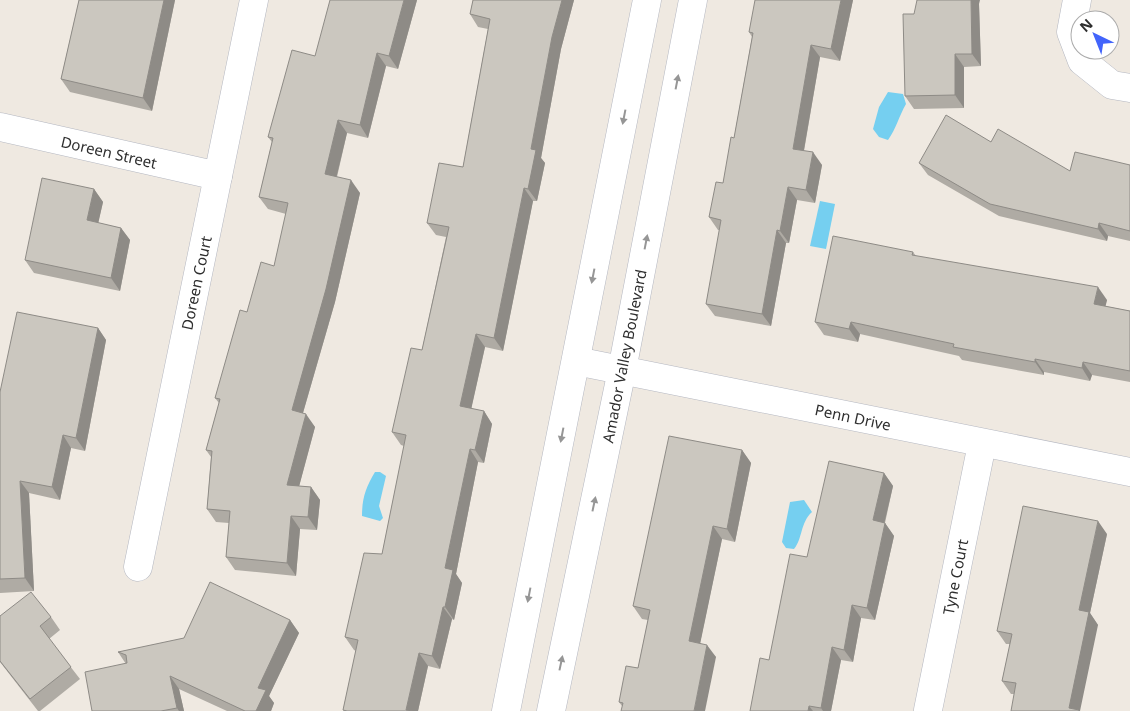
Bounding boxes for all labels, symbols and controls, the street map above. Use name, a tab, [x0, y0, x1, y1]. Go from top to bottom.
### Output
north arrow	[1070, 10, 1120, 60]
text: N	[1075, 14, 1096, 36]
one-way arrow	[673, 75, 681, 90]
one-way arrow	[620, 109, 628, 125]
street label: Doreen Street	[59, 131, 160, 173]
one-way arrow	[643, 233, 651, 249]
street label: Doreen Court	[176, 234, 216, 332]
one-way arrow	[589, 268, 597, 284]
street label: Amador Valley Boulevard	[597, 268, 651, 444]
street label: Penn Drive	[813, 399, 893, 435]
one-way arrow	[557, 428, 565, 444]
one-way arrow	[590, 497, 598, 512]
street label: Tyne Court	[938, 537, 972, 617]
one-way arrow	[525, 587, 533, 603]
one-way arrow	[557, 656, 565, 671]

